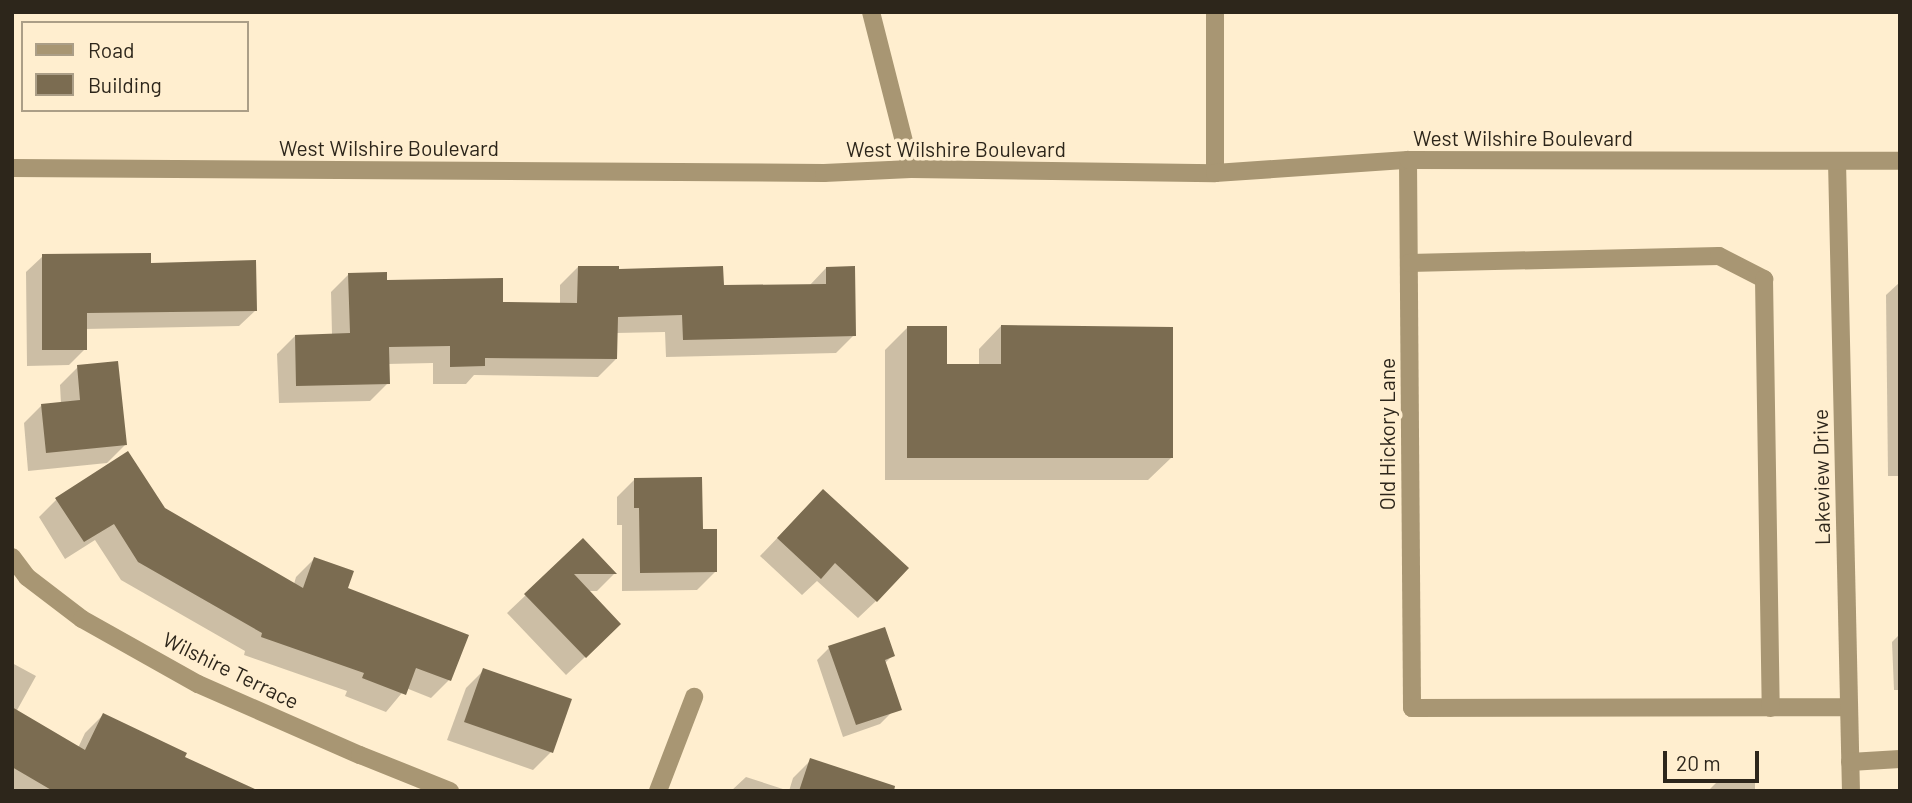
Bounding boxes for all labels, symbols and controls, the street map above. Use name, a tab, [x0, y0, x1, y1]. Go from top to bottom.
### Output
legend	[21, 21, 248, 112]
text: Road	[88, 37, 134, 62]
text: Building	[88, 72, 162, 97]
street label: West Wilshire Boulevard	[1413, 125, 1633, 151]
street label: West Wilshire Boulevard	[279, 135, 499, 161]
street label: West Wilshire Boulevard	[846, 136, 1066, 162]
street label: Old Hickory Lane	[1374, 358, 1400, 510]
street label: Lakeview Drive	[1807, 409, 1835, 545]
street label: Wilshire Terrace	[159, 626, 303, 714]
scale bar	[1667, 736, 1763, 780]
text: 20 m	[1676, 750, 1721, 775]

